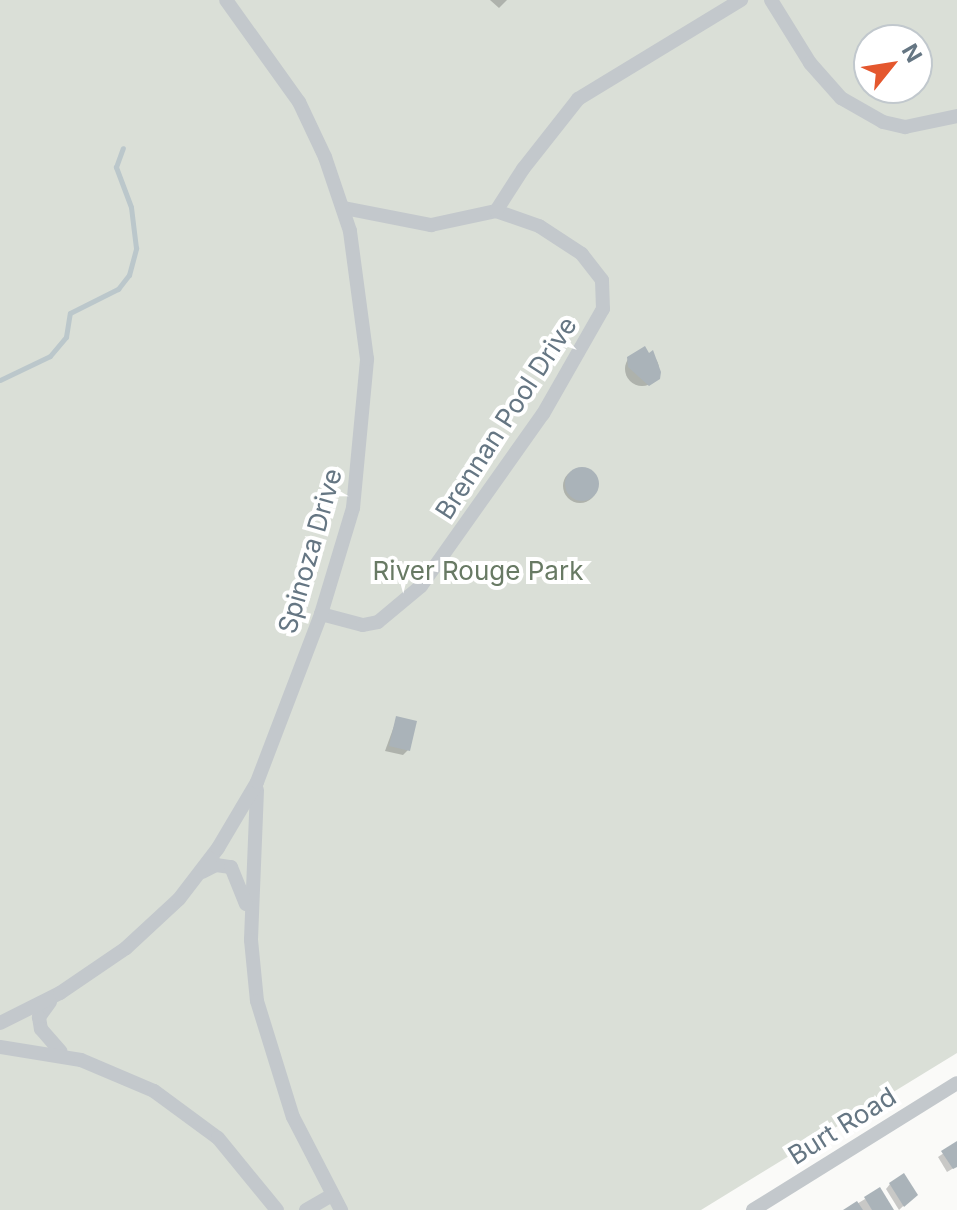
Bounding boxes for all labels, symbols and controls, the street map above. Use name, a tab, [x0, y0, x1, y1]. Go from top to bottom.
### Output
north arrow	[853, 24, 933, 104]
text: N	[897, 39, 928, 67]
street label: Brennan Pool Drive	[429, 311, 583, 525]
street label: Spinoza Drive	[272, 465, 348, 637]
park label: River Rouge Park	[373, 555, 583, 587]
street label: Burt Road	[782, 1081, 902, 1171]

